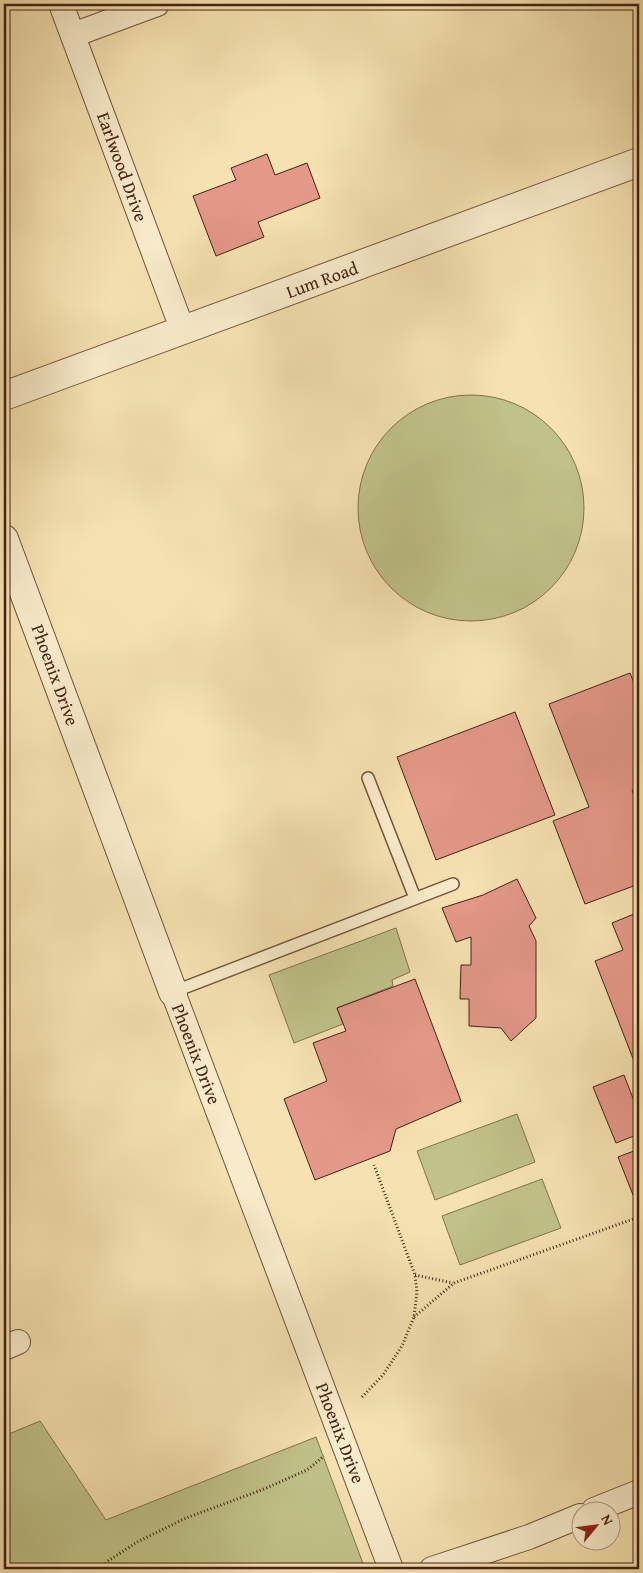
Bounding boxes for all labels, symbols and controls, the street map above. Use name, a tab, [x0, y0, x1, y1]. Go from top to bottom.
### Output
street label: Earlwood Drive	[90, 108, 155, 225]
street label: Lum Road	[282, 254, 362, 305]
street label: Phoenix Drive	[25, 620, 86, 729]
street label: Phoenix Drive	[165, 999, 228, 1108]
street label: Phoenix Drive	[309, 1378, 372, 1487]
north arrow	[570, 1500, 620, 1550]
text: N	[596, 1511, 619, 1529]

